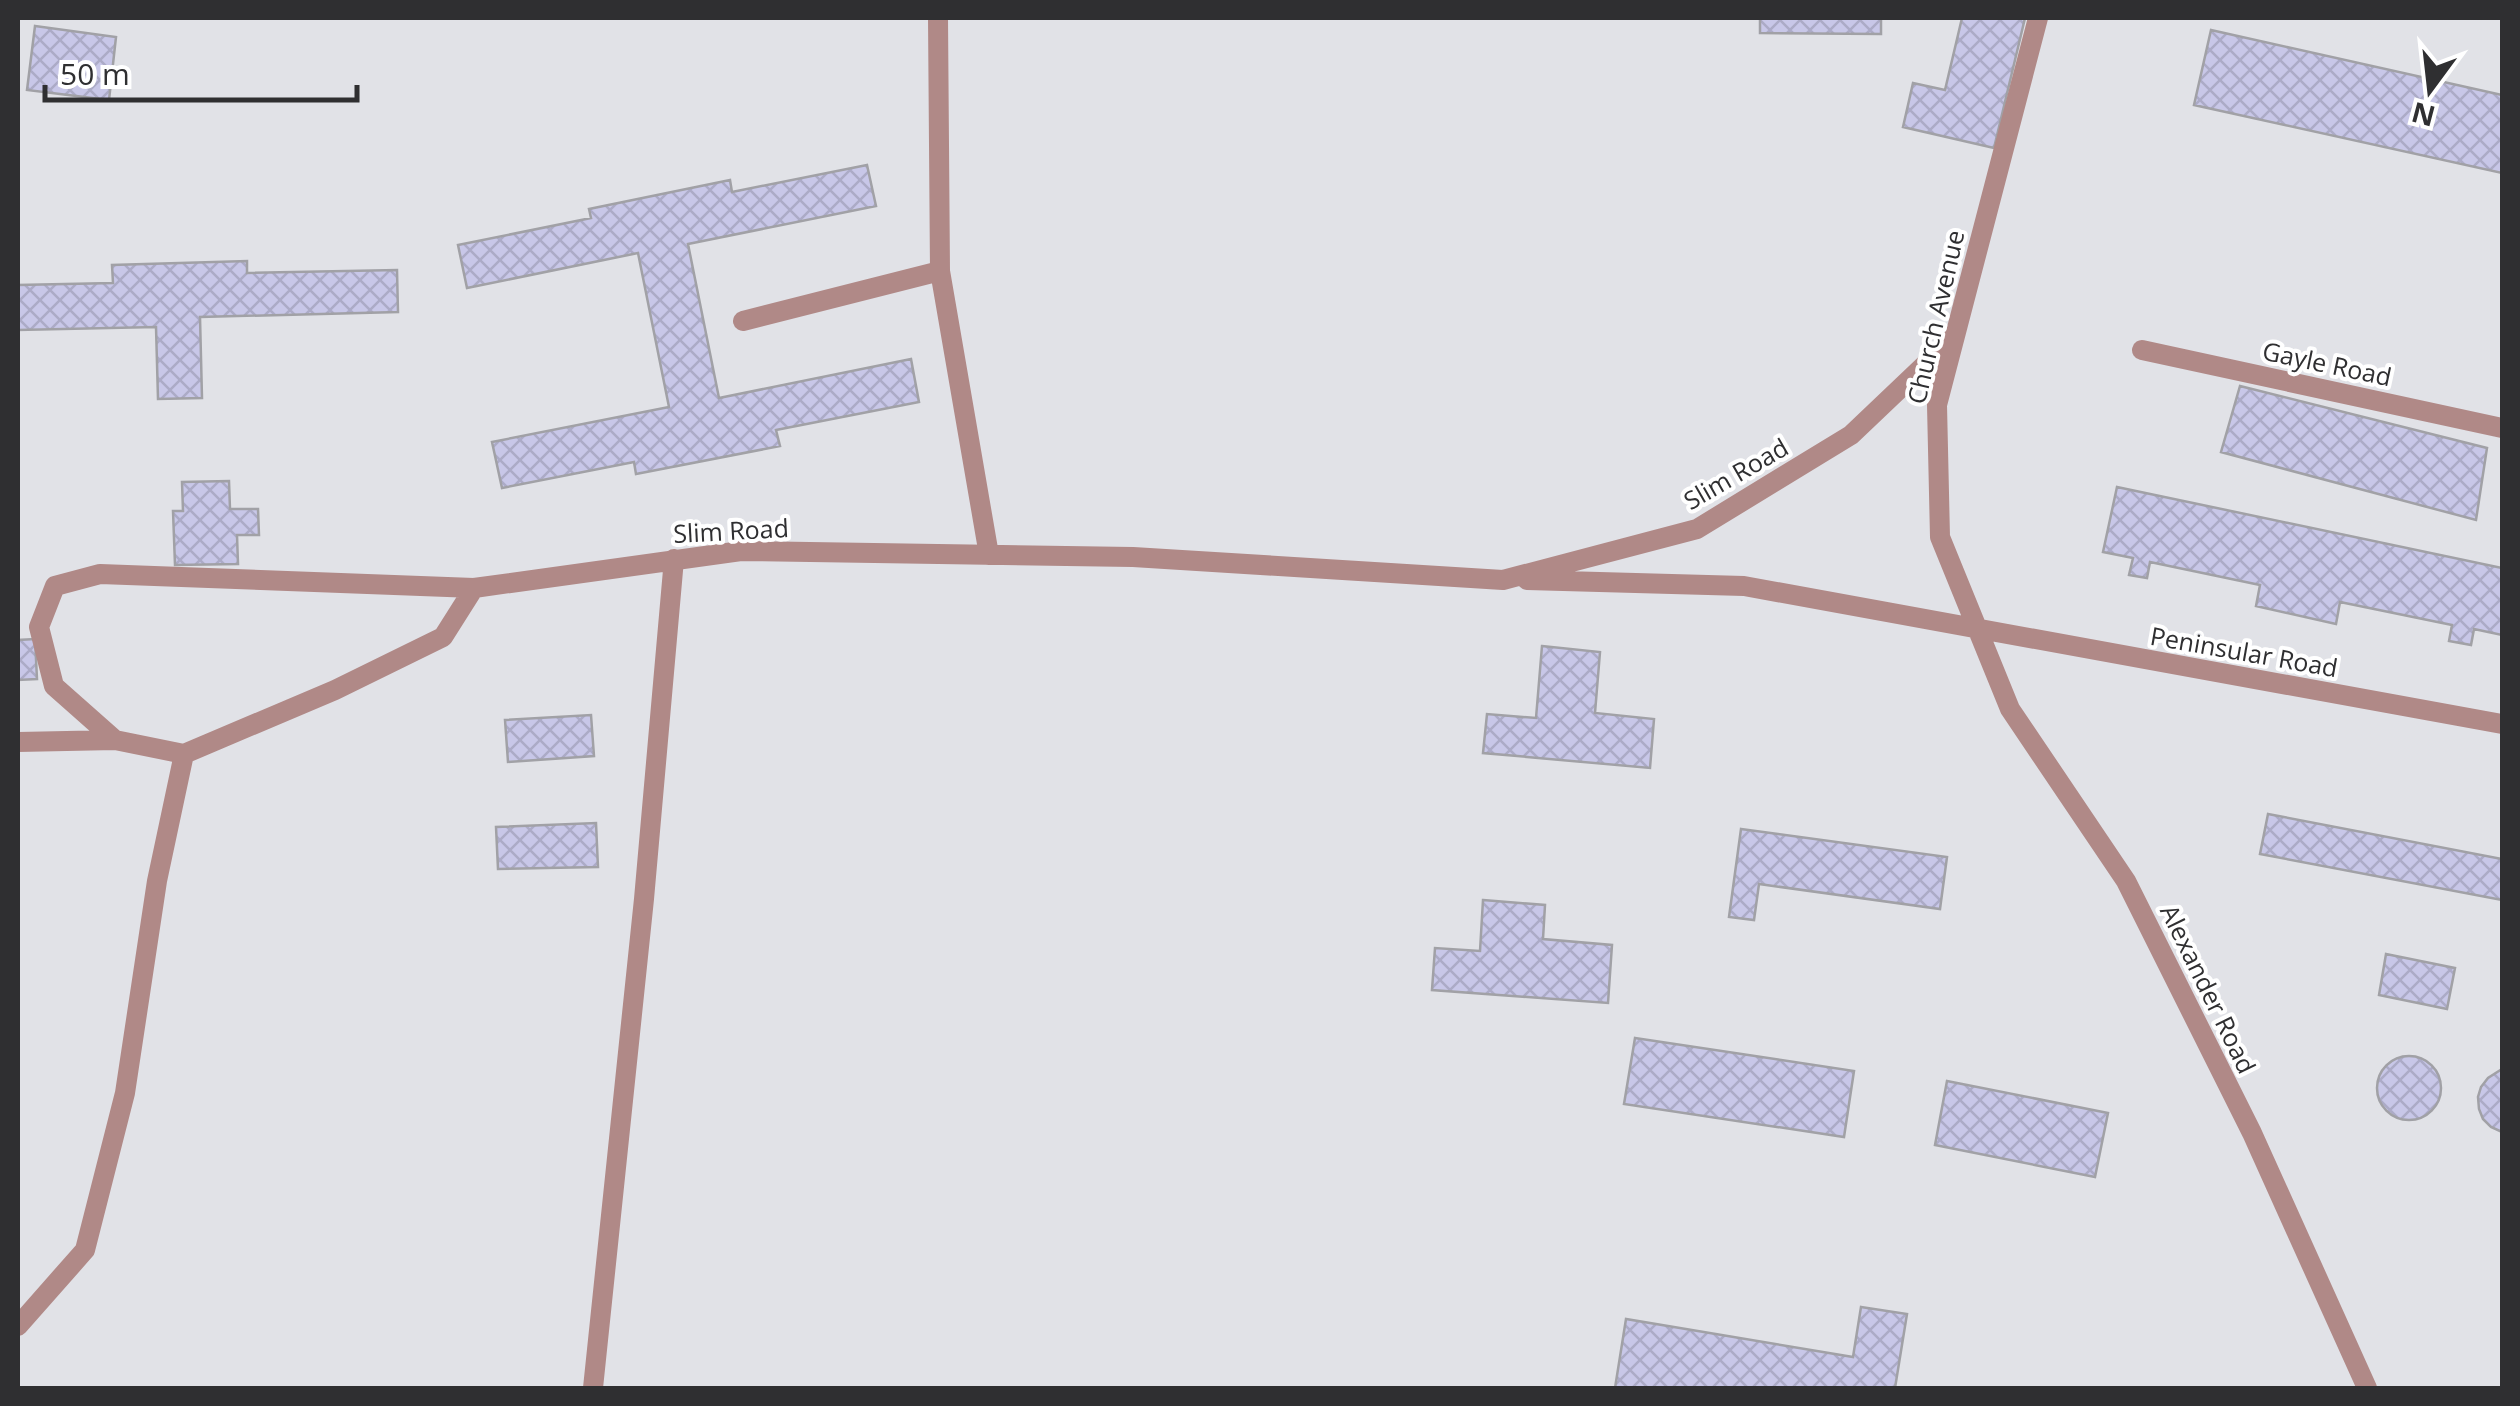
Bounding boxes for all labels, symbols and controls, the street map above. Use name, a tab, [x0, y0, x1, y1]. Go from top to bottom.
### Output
scale bar	[45, 40, 358, 102]
north arrow	[2380, 40, 2480, 140]
text: 50 m	[60, 53, 130, 94]
text: N	[2407, 94, 2439, 136]
street label: Church Avenue	[1899, 226, 1972, 407]
street label: Gayle Road	[2260, 333, 2395, 393]
street label: Slim Road	[1677, 430, 1794, 517]
street label: Slim Road	[672, 510, 790, 550]
street label: Peninsular Road	[2148, 618, 2341, 684]
street label: Alexander Road	[2153, 898, 2265, 1079]

